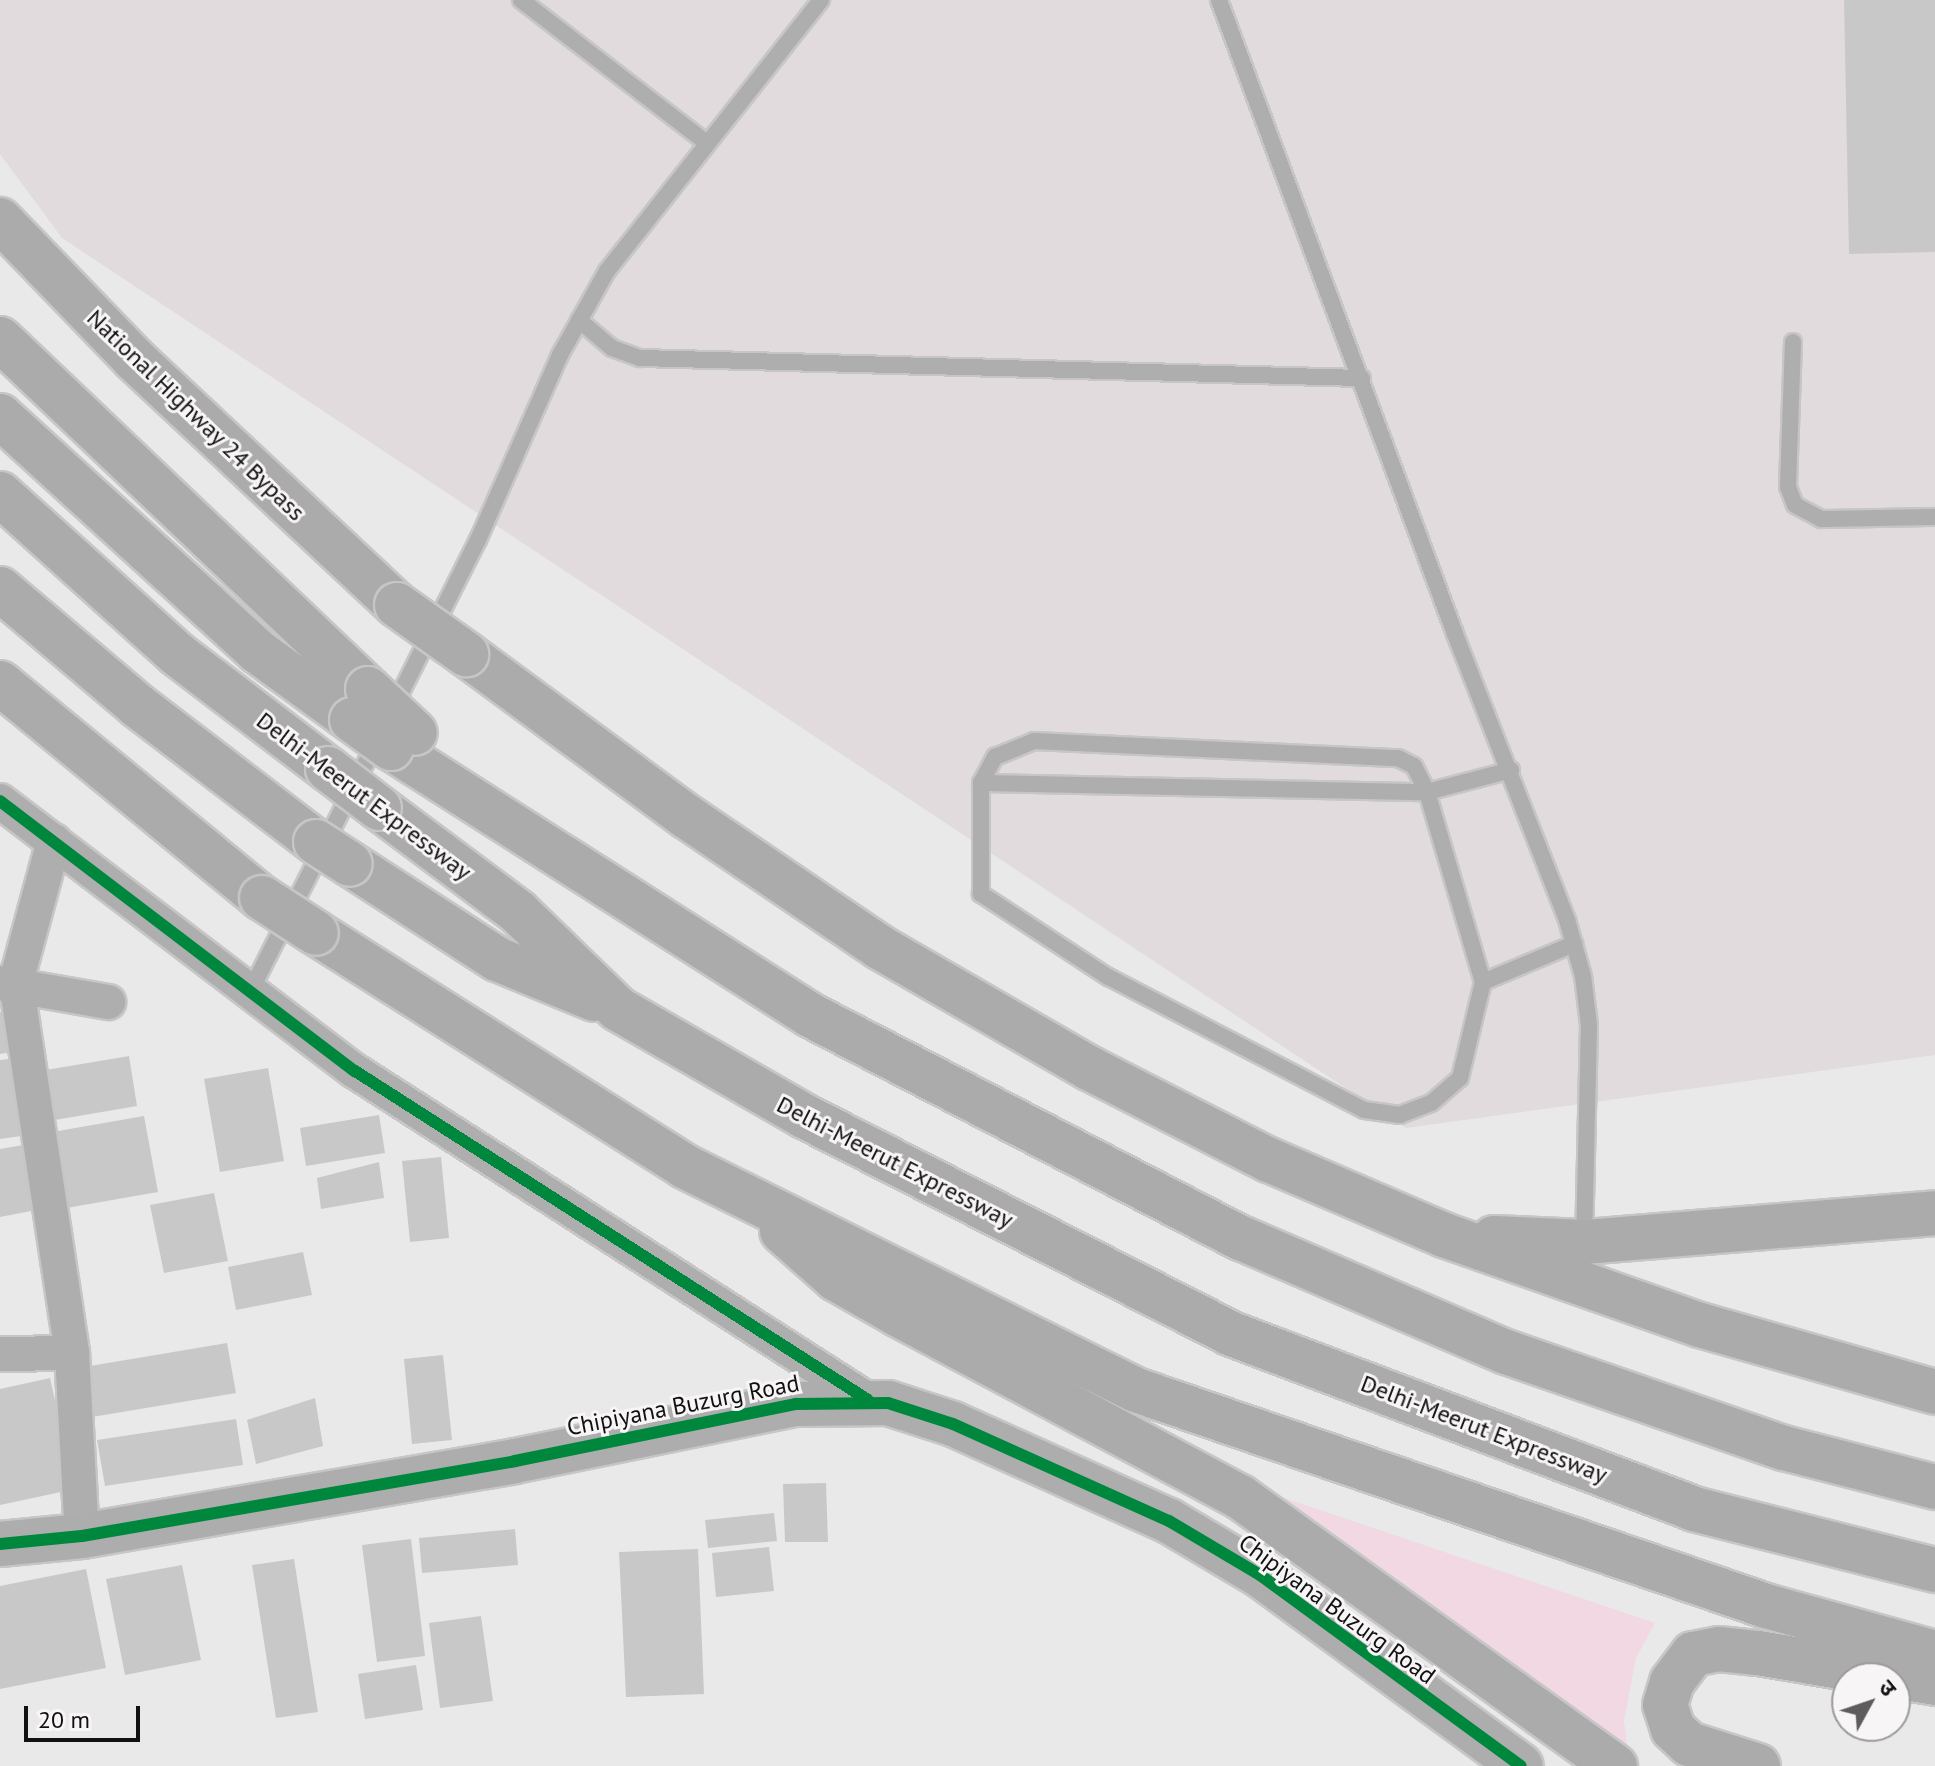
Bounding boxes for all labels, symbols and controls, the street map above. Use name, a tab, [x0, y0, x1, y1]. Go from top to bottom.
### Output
street label: National Highway 24 Bypass	[81, 303, 311, 527]
street label: Delhi-Meerut Expressway	[251, 706, 477, 886]
street label: Delhi-Meerut Expressway	[772, 1090, 1018, 1234]
street label: Chipiyana Buzurg Road	[564, 1368, 802, 1442]
street label: Delhi-Meerut Expressway	[1357, 1369, 1611, 1489]
street label: Chipiyana Buzurg Road	[1233, 1528, 1441, 1690]
north arrow	[1831, 1662, 1911, 1742]
text: उ	[1873, 1674, 1903, 1702]
scale bar	[28, 1690, 144, 1740]
text: 20 m	[38, 1704, 90, 1735]

